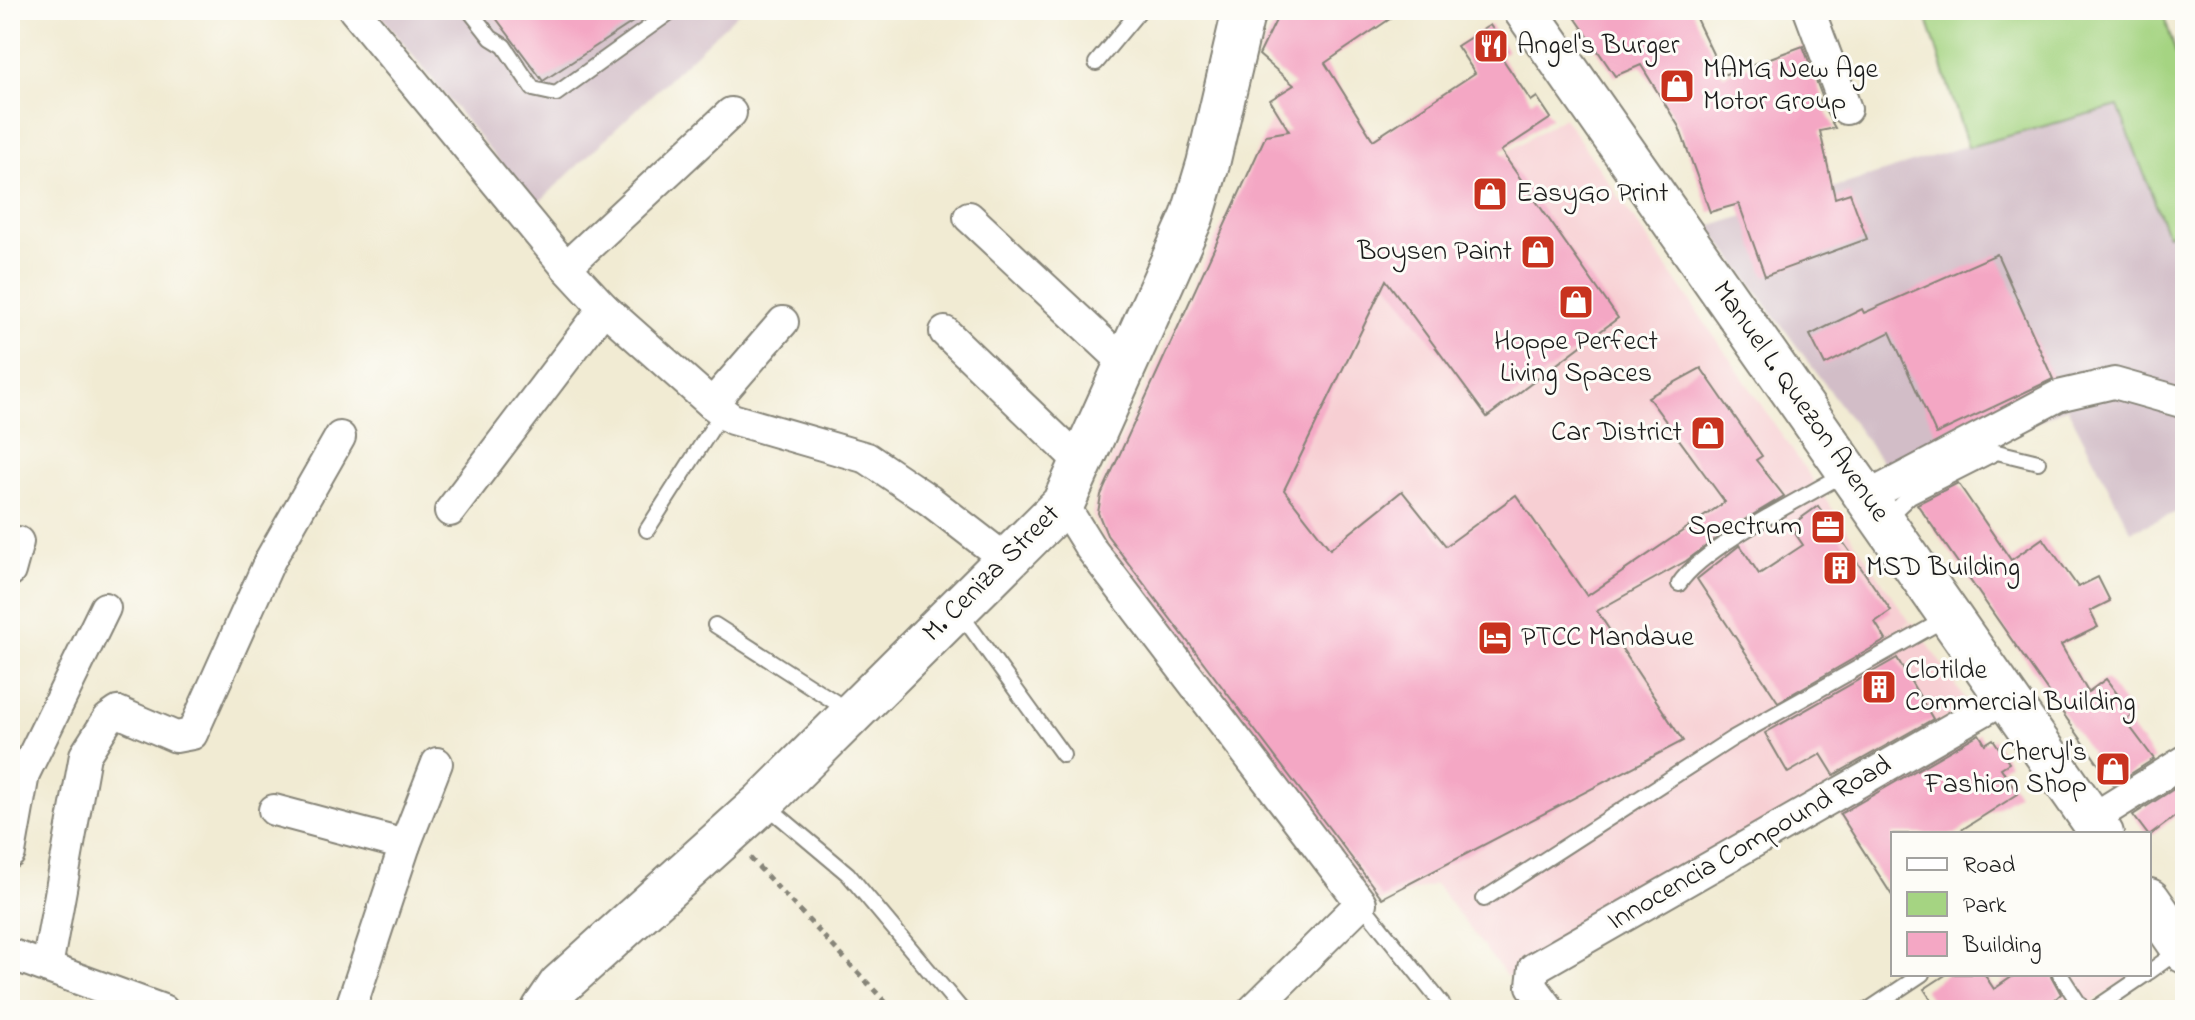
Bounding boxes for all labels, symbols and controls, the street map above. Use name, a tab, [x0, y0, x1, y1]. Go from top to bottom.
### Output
place label: Angel's Burger	[1517, 26, 1680, 67]
restaurant icon: Angel's Burger	[1472, 27, 1510, 65]
place label: MAMG New Age Motor Group	[1703, 50, 1878, 123]
shop icon: MAMG New Age Motor Group	[1658, 67, 1696, 105]
place label: EasyGo Print	[1516, 174, 1669, 215]
shop icon: EasyGo Print	[1471, 175, 1509, 213]
place label: Boysen Paint	[1357, 232, 1512, 273]
shop icon: Boysen Paint	[1519, 233, 1557, 271]
street label: Manuel L. Quezon Avenue	[1701, 273, 1899, 531]
shop icon: Hoppe Perfect Living Spaces	[1557, 283, 1595, 321]
place label: Hoppe Perfect Living Spaces	[1494, 322, 1658, 395]
place label: Car District	[1551, 413, 1682, 454]
shop icon: Car District	[1689, 414, 1727, 452]
street label: M. Ceniza Street	[914, 496, 1070, 652]
place label: Spectrum	[1688, 507, 1802, 548]
office icon: Spectrum	[1809, 508, 1847, 546]
place label: MSD Building	[1866, 548, 2020, 589]
building icon: MSD Building	[1821, 549, 1859, 587]
place label: PTCC Mandaue	[1521, 618, 1694, 659]
hotel icon: PTCC Mandaue	[1476, 619, 1514, 657]
place label: Clotilde Commercial Building	[1905, 651, 2136, 724]
building icon: Clotilde Commercial Building	[1860, 668, 1898, 706]
place label: Cheryl's Fashion Shop	[1924, 733, 2087, 806]
street label: Innocencia Compound Road	[1600, 746, 1900, 942]
shop icon: Cheryl's Fashion Shop	[2094, 750, 2132, 788]
legend	[1891, 832, 2151, 976]
text: Road	[1963, 849, 2016, 884]
text: Park	[1963, 889, 2007, 924]
text: Building	[1962, 929, 2042, 964]

